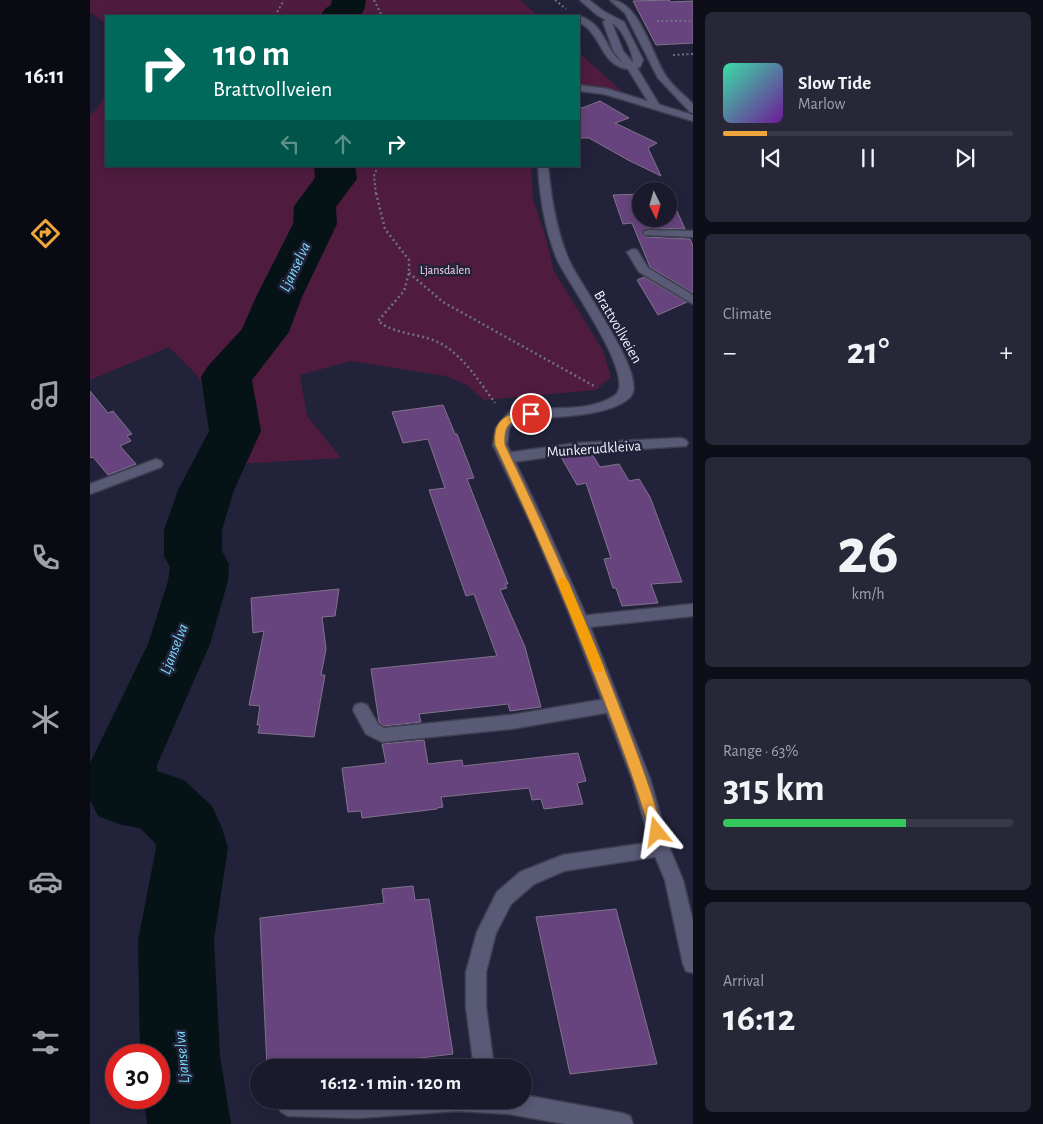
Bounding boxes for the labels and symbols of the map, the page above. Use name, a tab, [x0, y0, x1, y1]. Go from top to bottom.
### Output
north arrow	[632, 182, 678, 228]
water label: Ljanselva	[277, 240, 314, 295]
park label: Ljansdalen	[420, 264, 470, 277]
street label: Brattvollveien	[591, 288, 645, 366]
pin	[510, 393, 552, 435]
street label: Munkerudkleiva	[546, 438, 642, 460]
water label: Ljanselva	[157, 621, 192, 677]
position arrow	[630, 805, 682, 857]
water label: Ljanselva	[172, 1030, 193, 1084]
speed limit sign: 30	[105, 1044, 170, 1109]

